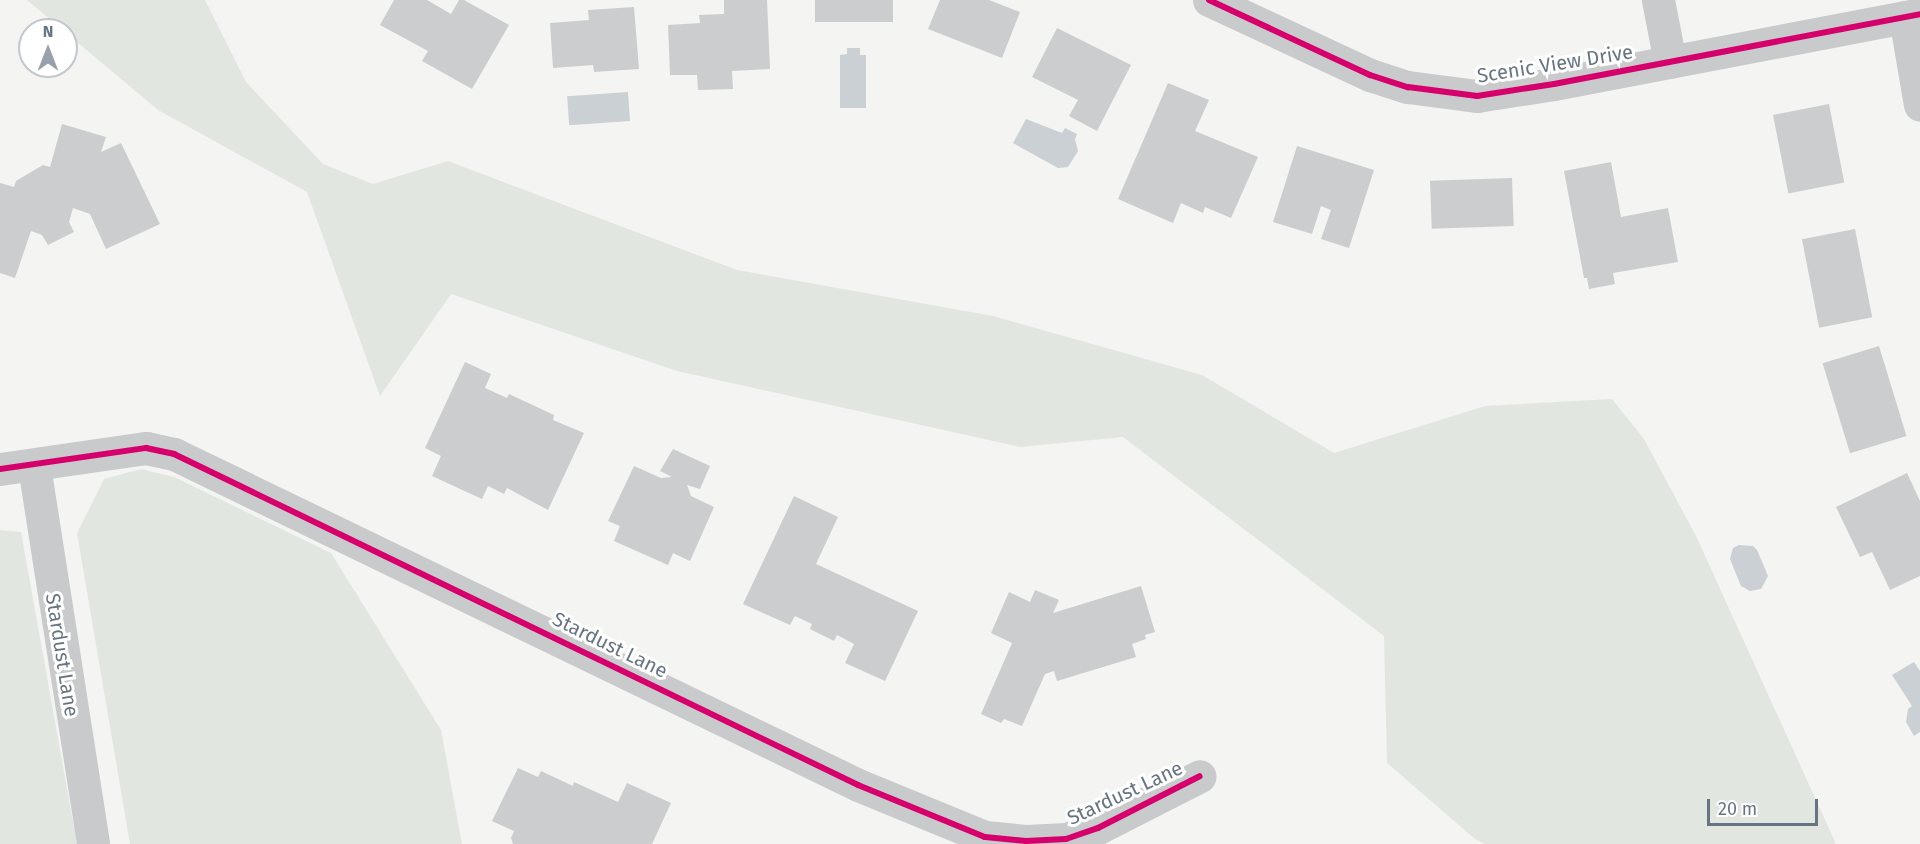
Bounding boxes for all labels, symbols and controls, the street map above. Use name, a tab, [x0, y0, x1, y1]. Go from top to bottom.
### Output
north arrow	[18, 18, 78, 78]
text: N	[43, 22, 53, 41]
street label: Scenic View Drive	[1475, 40, 1635, 88]
street label: Stardust Lane	[40, 592, 84, 718]
street label: Stardust Lane	[549, 607, 671, 683]
street label: Stardust Lane	[1063, 756, 1187, 830]
scale bar	[1710, 787, 1821, 825]
text: 20 m	[1718, 798, 1757, 820]

